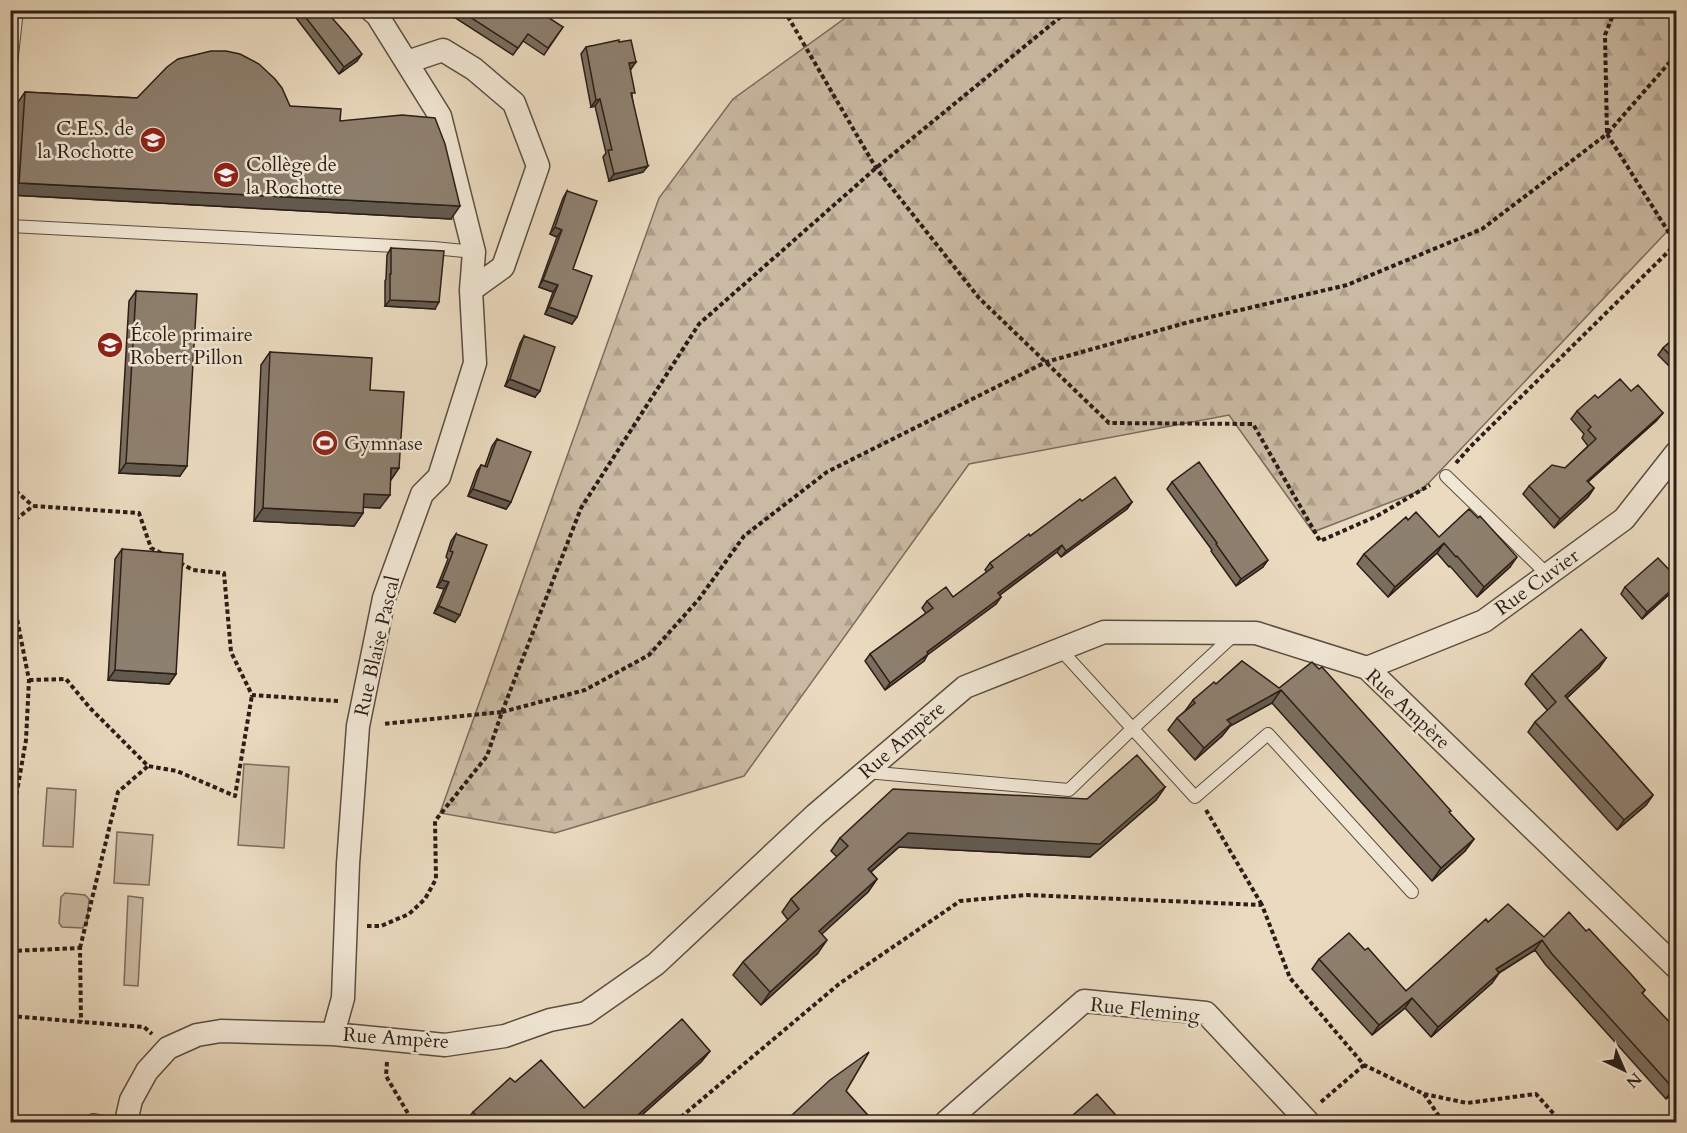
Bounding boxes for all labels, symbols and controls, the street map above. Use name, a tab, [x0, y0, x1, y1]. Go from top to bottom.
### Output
place label: C.E.S. de la Rochotte	[38, 115, 134, 165]
school or university icon: C.E.S. de la Rochotte	[138, 125, 168, 155]
place label: Collège de la Rochotte	[246, 151, 342, 201]
school or university icon: Collège de la Rochotte	[211, 160, 241, 190]
place label: École primaire Robert Pillon	[130, 321, 253, 371]
school or university icon: École primaire Robert Pillon	[95, 330, 125, 360]
sports icon: Gymnase	[310, 428, 340, 458]
place label: Gymnase	[344, 430, 423, 457]
street label: Rue Cuvier	[1490, 542, 1585, 622]
street label: Rue Blaise Pascal	[348, 573, 406, 719]
street label: Rue Ampère	[1360, 663, 1456, 755]
street label: Rue Ampère	[853, 695, 951, 785]
street label: Rue Fleming	[1089, 991, 1202, 1029]
street label: Rue Ampère	[342, 1021, 450, 1055]
north arrow	[1594, 1040, 1654, 1100]
text: N	[1621, 1067, 1646, 1093]

